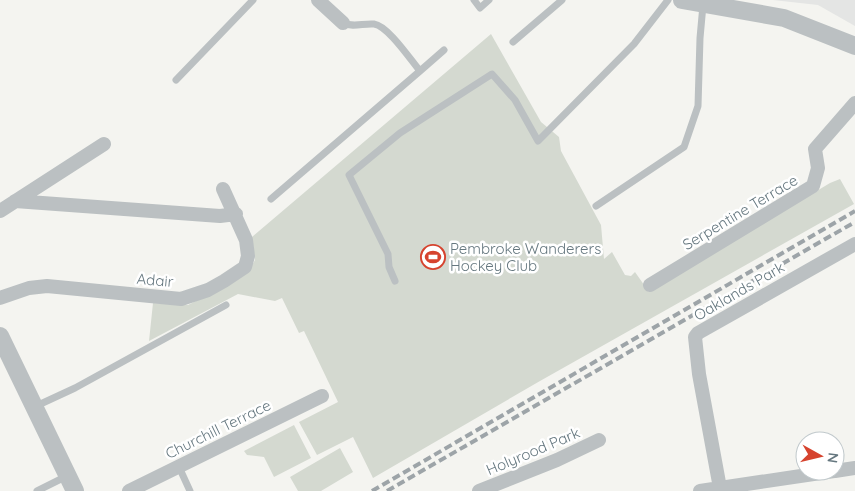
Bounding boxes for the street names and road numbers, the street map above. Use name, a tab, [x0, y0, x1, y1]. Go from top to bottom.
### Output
street label: Serpentine Terrace	[679, 170, 801, 254]
street label: Oaklands Park	[690, 257, 788, 325]
street label: Adair	[136, 269, 174, 291]
street label: Churchill Terrace	[162, 395, 274, 463]
street label: Holyrood Park	[483, 423, 583, 479]

